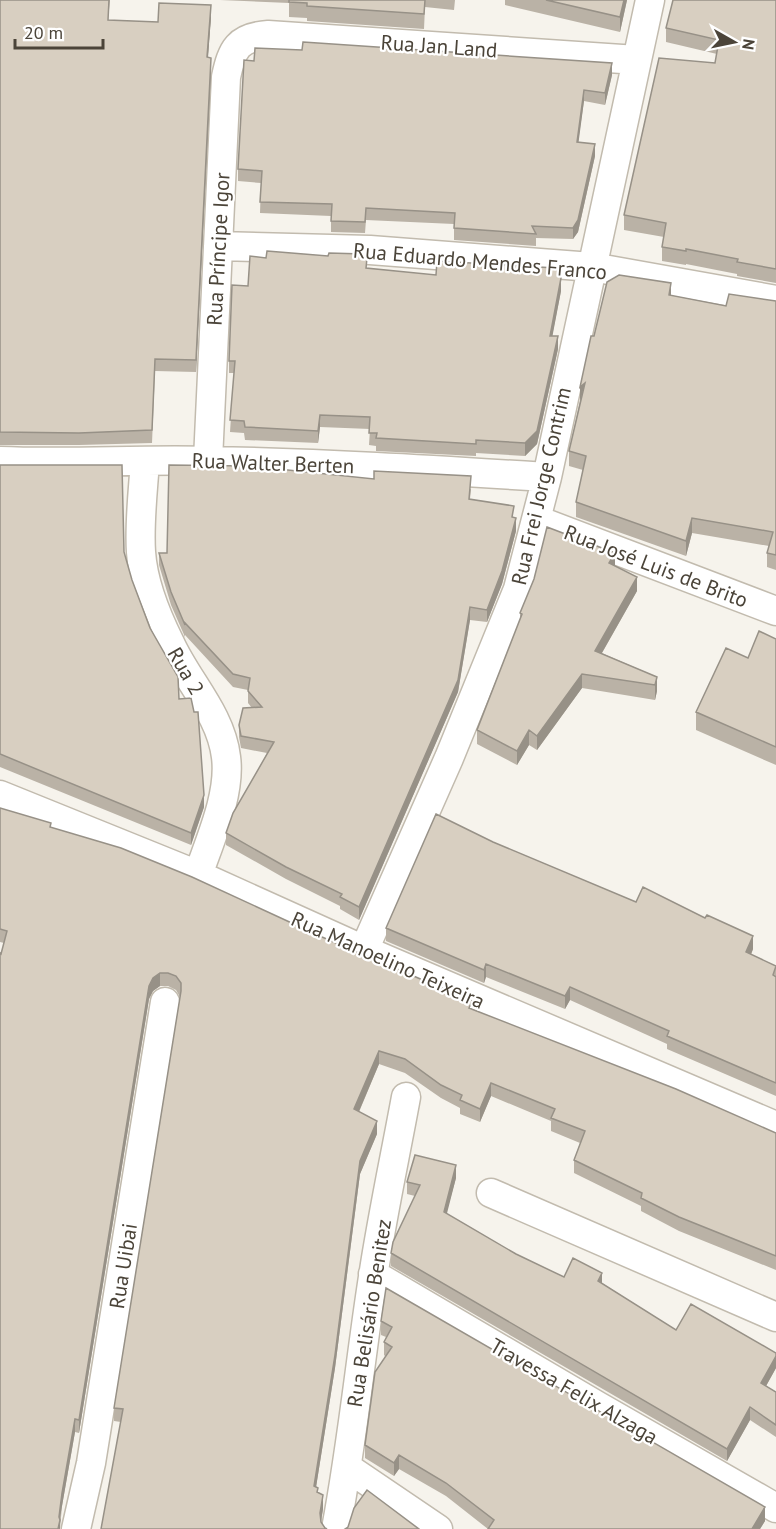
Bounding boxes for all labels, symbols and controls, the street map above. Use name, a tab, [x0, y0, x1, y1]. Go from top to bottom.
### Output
scale bar	[15, 12, 104, 50]
north arrow	[704, 12, 764, 72]
text: 20 m	[24, 21, 63, 44]
street label: Rua Jan Land	[380, 28, 498, 64]
text: N	[738, 38, 760, 51]
street label: Rua Príncipe Igor	[201, 172, 235, 326]
street label: Rua Eduardo Mendes Franco	[352, 236, 608, 286]
street label: Rua Frei Jorge Contrim	[505, 384, 577, 588]
street label: Rua Walter Berten	[191, 447, 355, 479]
street label: Rua José Luis de Brito	[560, 519, 752, 613]
street label: Rua 2	[162, 642, 210, 700]
street label: Rua Manoelino Teixeira	[287, 905, 489, 1015]
street label: Rua Belisário Benitez	[341, 1217, 397, 1409]
street label: Rua Uibai	[103, 1221, 143, 1311]
street label: Travessa Felix Alzaga	[485, 1332, 663, 1450]

